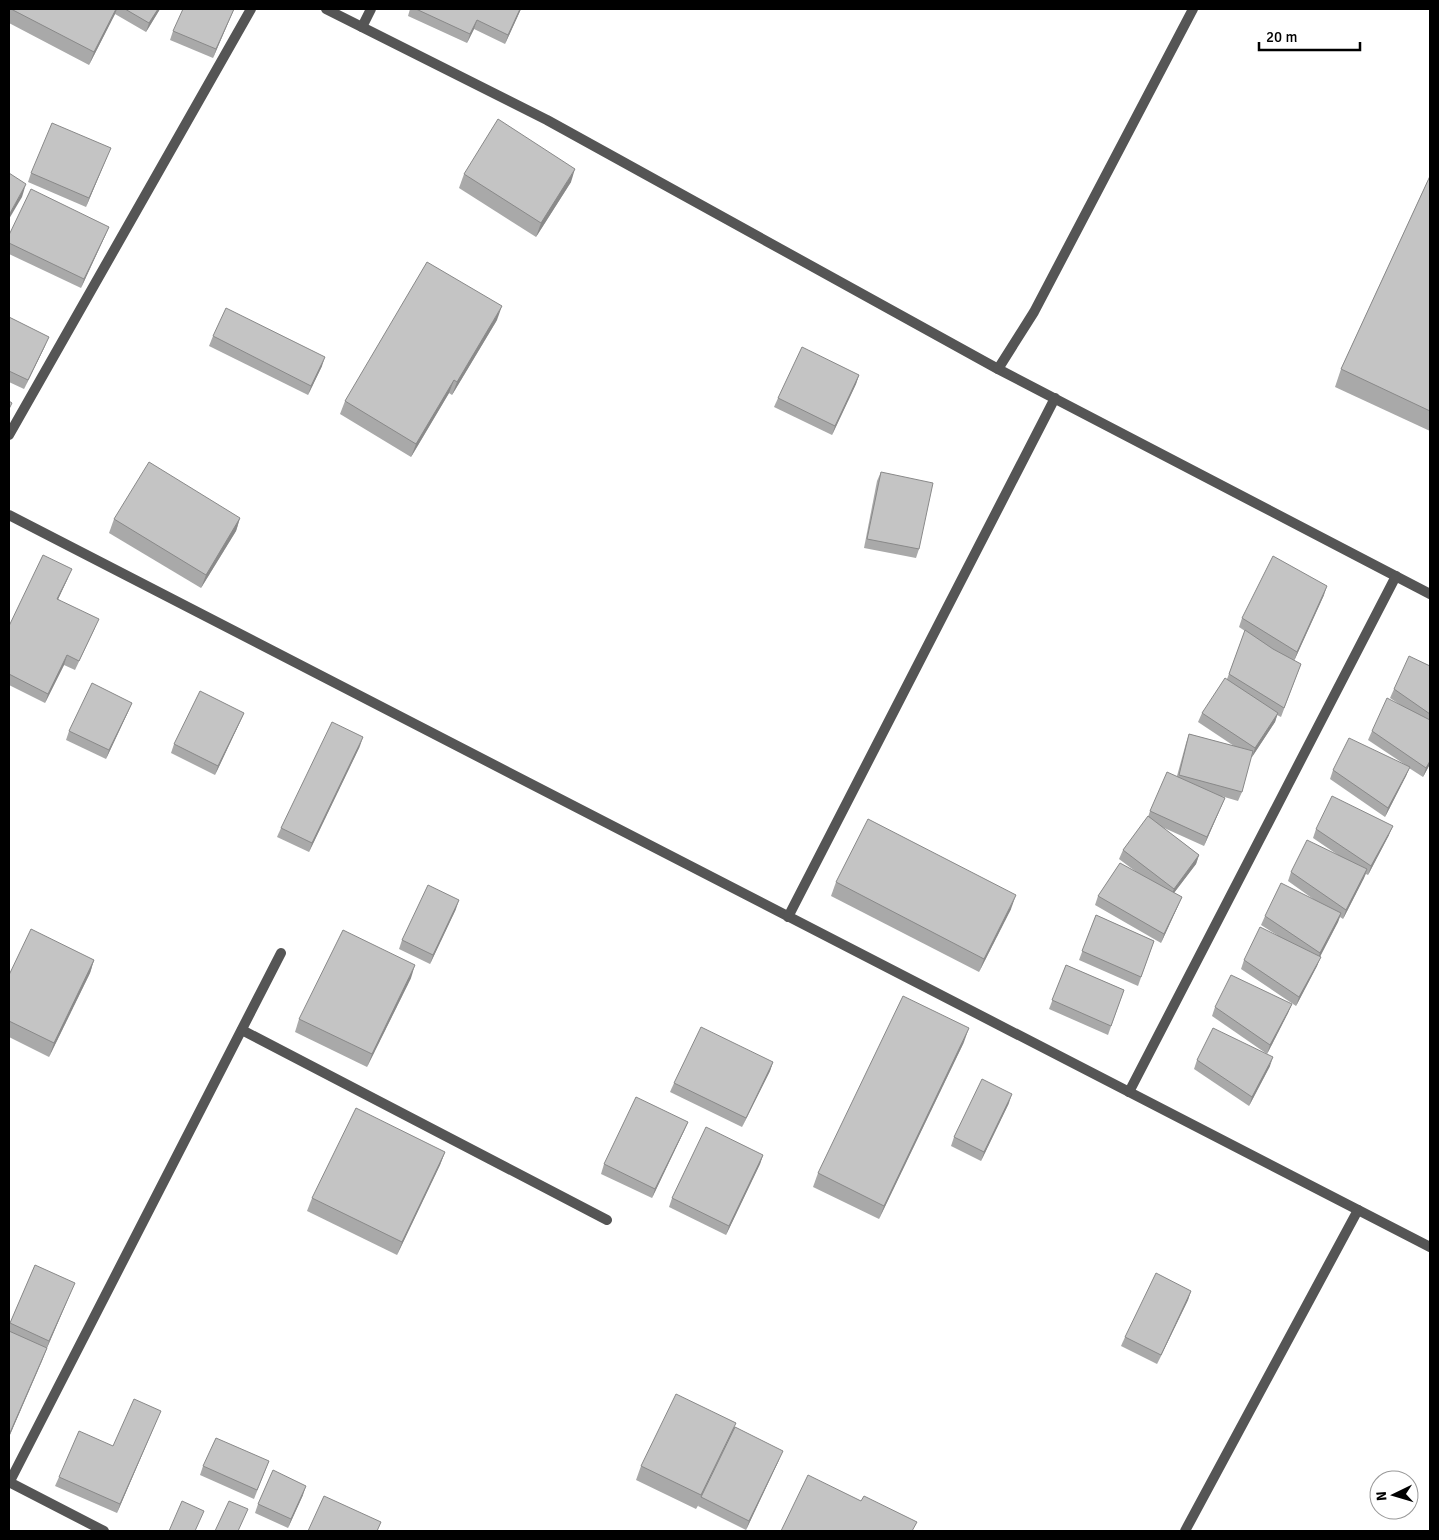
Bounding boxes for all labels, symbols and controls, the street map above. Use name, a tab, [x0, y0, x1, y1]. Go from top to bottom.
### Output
scale bar	[1259, 20, 1360, 52]
text: 20 m	[1266, 28, 1297, 46]
north arrow	[1369, 1470, 1419, 1520]
text: N	[1373, 1490, 1390, 1502]

